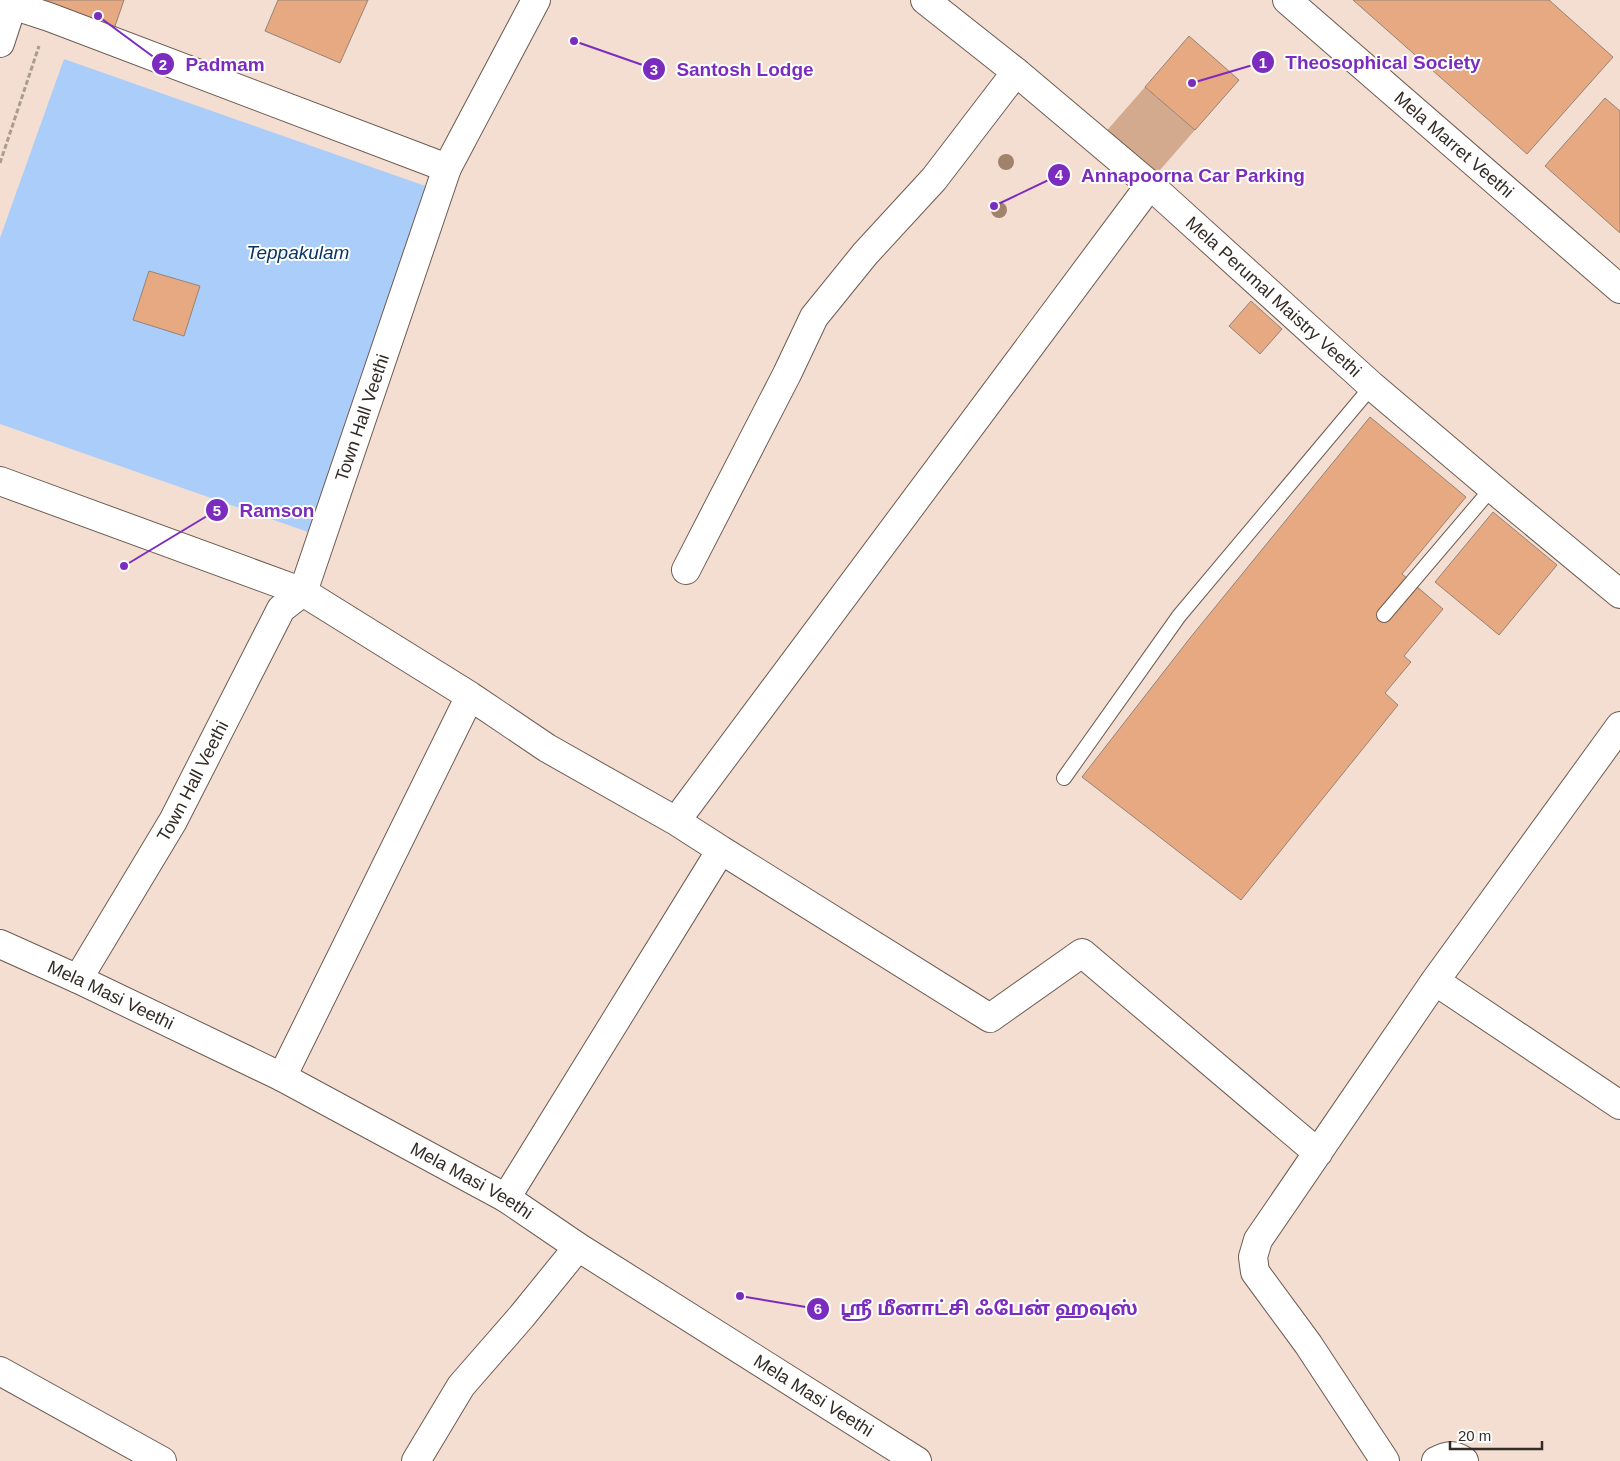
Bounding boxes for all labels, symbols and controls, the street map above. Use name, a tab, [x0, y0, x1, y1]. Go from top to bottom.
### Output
callout: Theosophical Society	[1251, 45, 1491, 79]
callout: Padmam	[150, 47, 275, 81]
callout: Santosh Lodge	[641, 52, 823, 86]
text: Theosophical Society	[1285, 52, 1481, 73]
text: Padmam	[185, 54, 265, 75]
text: 1	[1259, 54, 1267, 71]
text: 2	[159, 56, 167, 73]
text: Santosh Lodge	[676, 59, 814, 80]
text: 3	[650, 61, 658, 78]
street label: Mela Marret Veethi	[1390, 88, 1518, 202]
callout: Annapoorna Car Parking	[1047, 158, 1315, 192]
text: Annapoorna Car Parking	[1081, 165, 1305, 186]
text: 4	[1055, 166, 1064, 183]
street label: Mela Perumal Maistry Veethi	[1182, 213, 1365, 381]
water label: Teppakulam	[247, 242, 349, 263]
street label: Town Hall Veethi	[331, 352, 393, 484]
callout: Ramson	[204, 493, 324, 527]
text: Ramson	[240, 500, 314, 521]
text: 5	[213, 502, 221, 519]
street label: Town Hall Veethi	[153, 717, 232, 845]
street label: Mela Masi Veethi	[45, 957, 177, 1034]
street label: Mela Masi Veethi	[407, 1138, 537, 1223]
callout: ஶ்ரீ மீனாட்சி ஃபேன் ஹவுஸ்	[805, 1292, 1148, 1326]
text: ஶ்ரீ மீனாட்சி ஃபேன் ஹவுஸ்	[840, 1298, 1138, 1321]
text: 6	[814, 1300, 822, 1317]
street label: Mela Masi Veethi	[750, 1351, 877, 1441]
scale bar	[1450, 1418, 1542, 1450]
text: 20 m	[1458, 1427, 1491, 1444]

